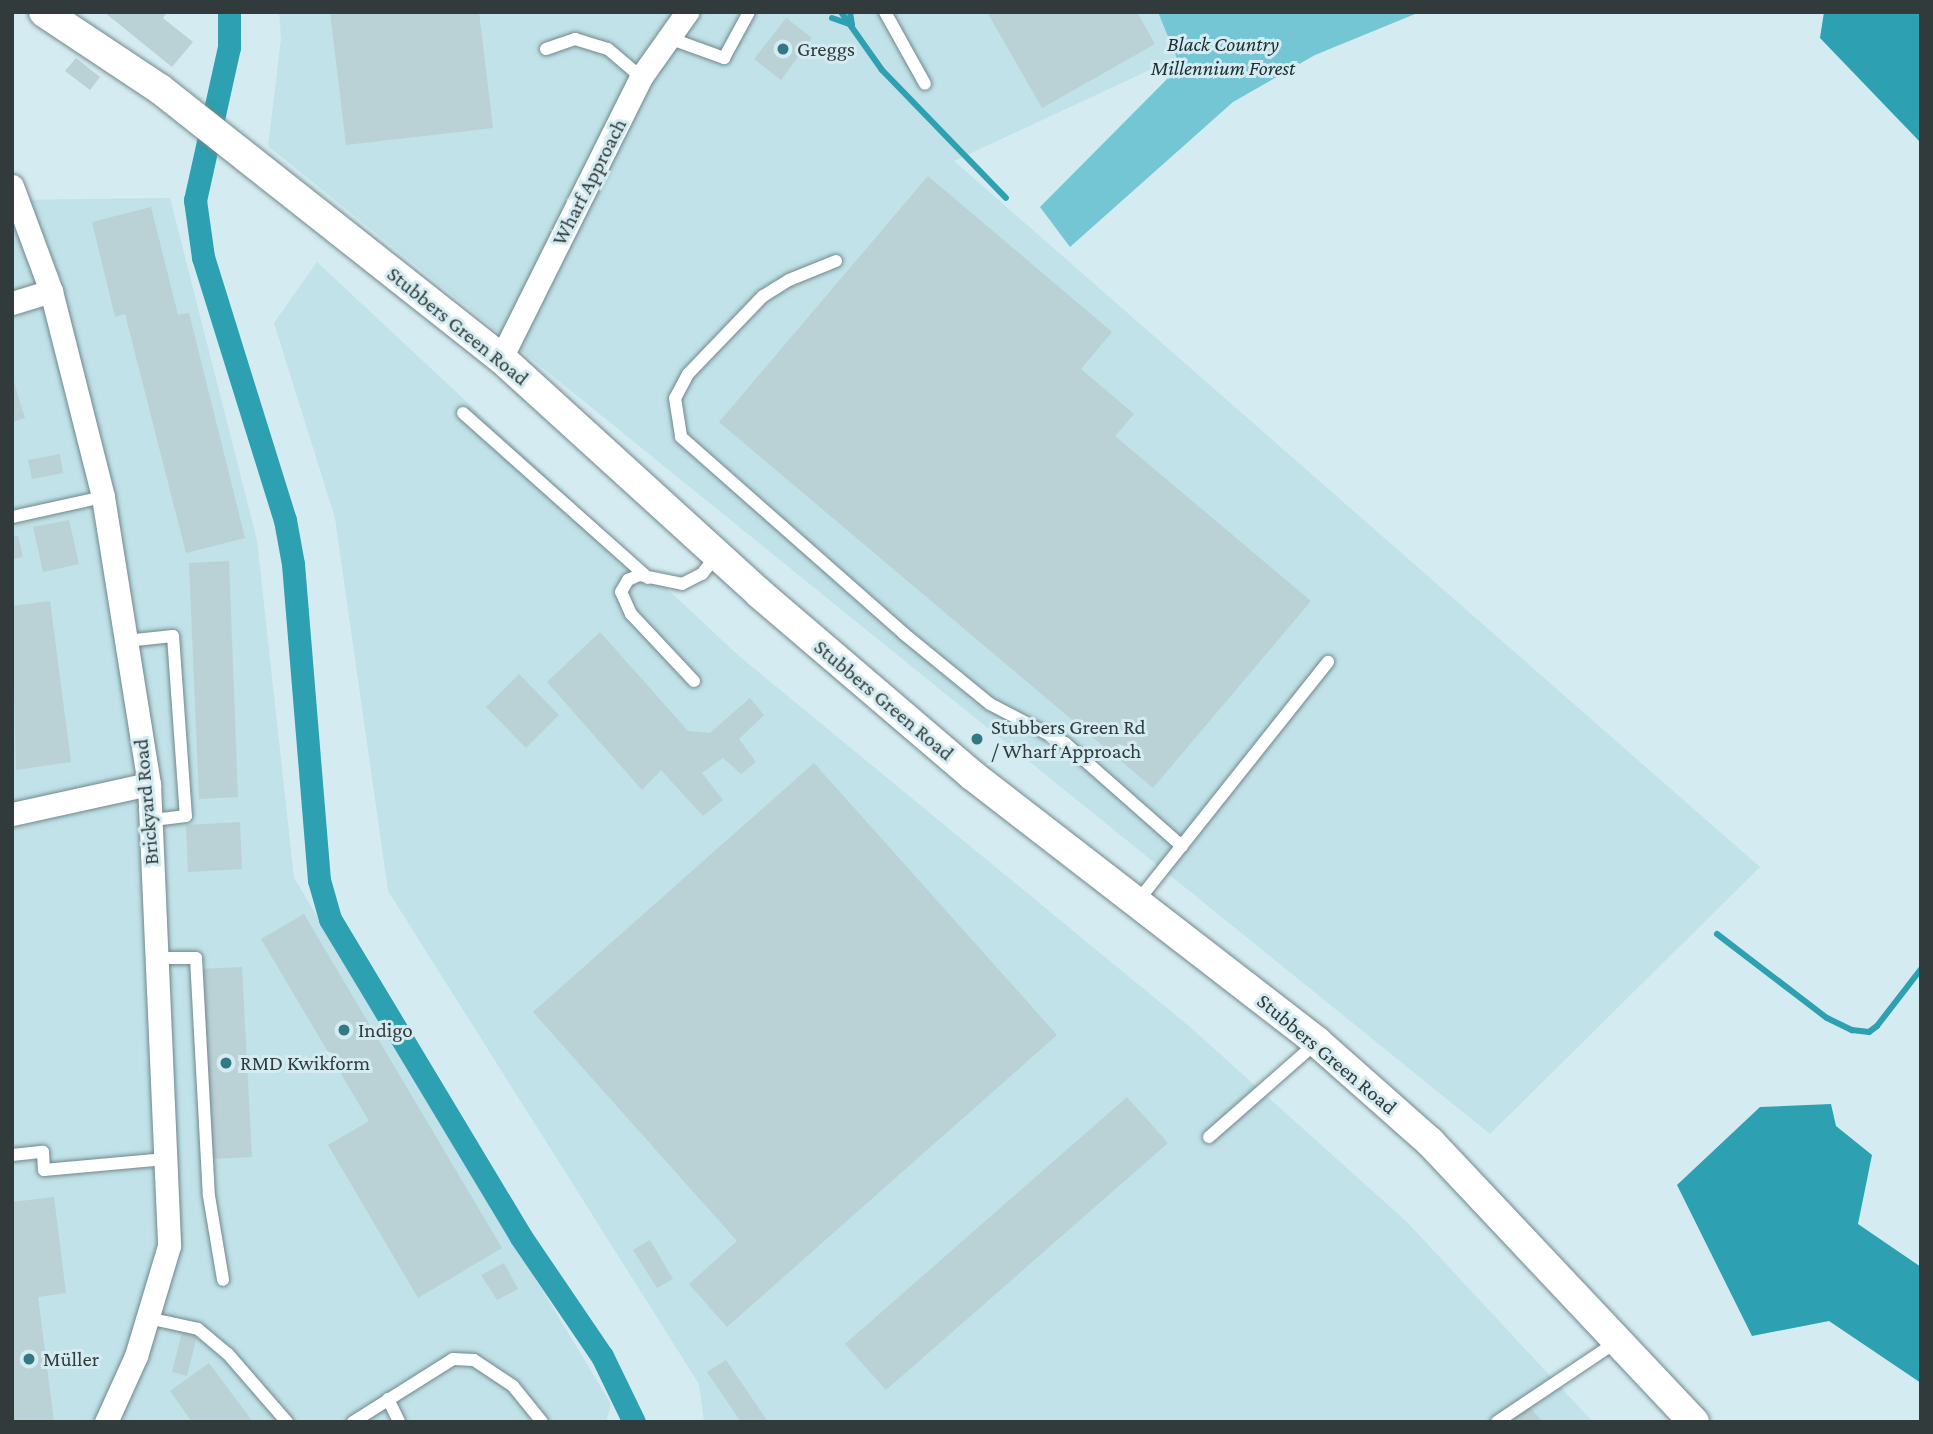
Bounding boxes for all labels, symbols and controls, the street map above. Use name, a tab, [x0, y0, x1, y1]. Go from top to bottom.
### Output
park label: Black Country Millennium Forest	[1151, 31, 1295, 81]
place label: Greggs	[797, 36, 855, 62]
marker: Greggs	[775, 41, 791, 57]
street label: Wharf Approach	[546, 114, 632, 250]
street label: Stubbers Green Road	[382, 261, 534, 391]
street label: Stubbers Green Road	[809, 634, 959, 766]
place label: Stubbers Green Rd / Wharf Approach	[991, 714, 1146, 764]
marker: Stubbers Green Rd / Wharf Approach	[969, 731, 985, 747]
street label: Brickyard Road	[128, 738, 164, 866]
street label: Stubbers Green Road	[1252, 988, 1402, 1120]
place label: Indigo	[358, 1017, 413, 1043]
marker: Indigo	[336, 1022, 352, 1038]
place label: RMD Kwikform	[240, 1050, 370, 1076]
marker: RMD Kwikform	[218, 1055, 234, 1071]
place label: Müller	[43, 1346, 99, 1372]
marker: Müller	[21, 1351, 37, 1367]

